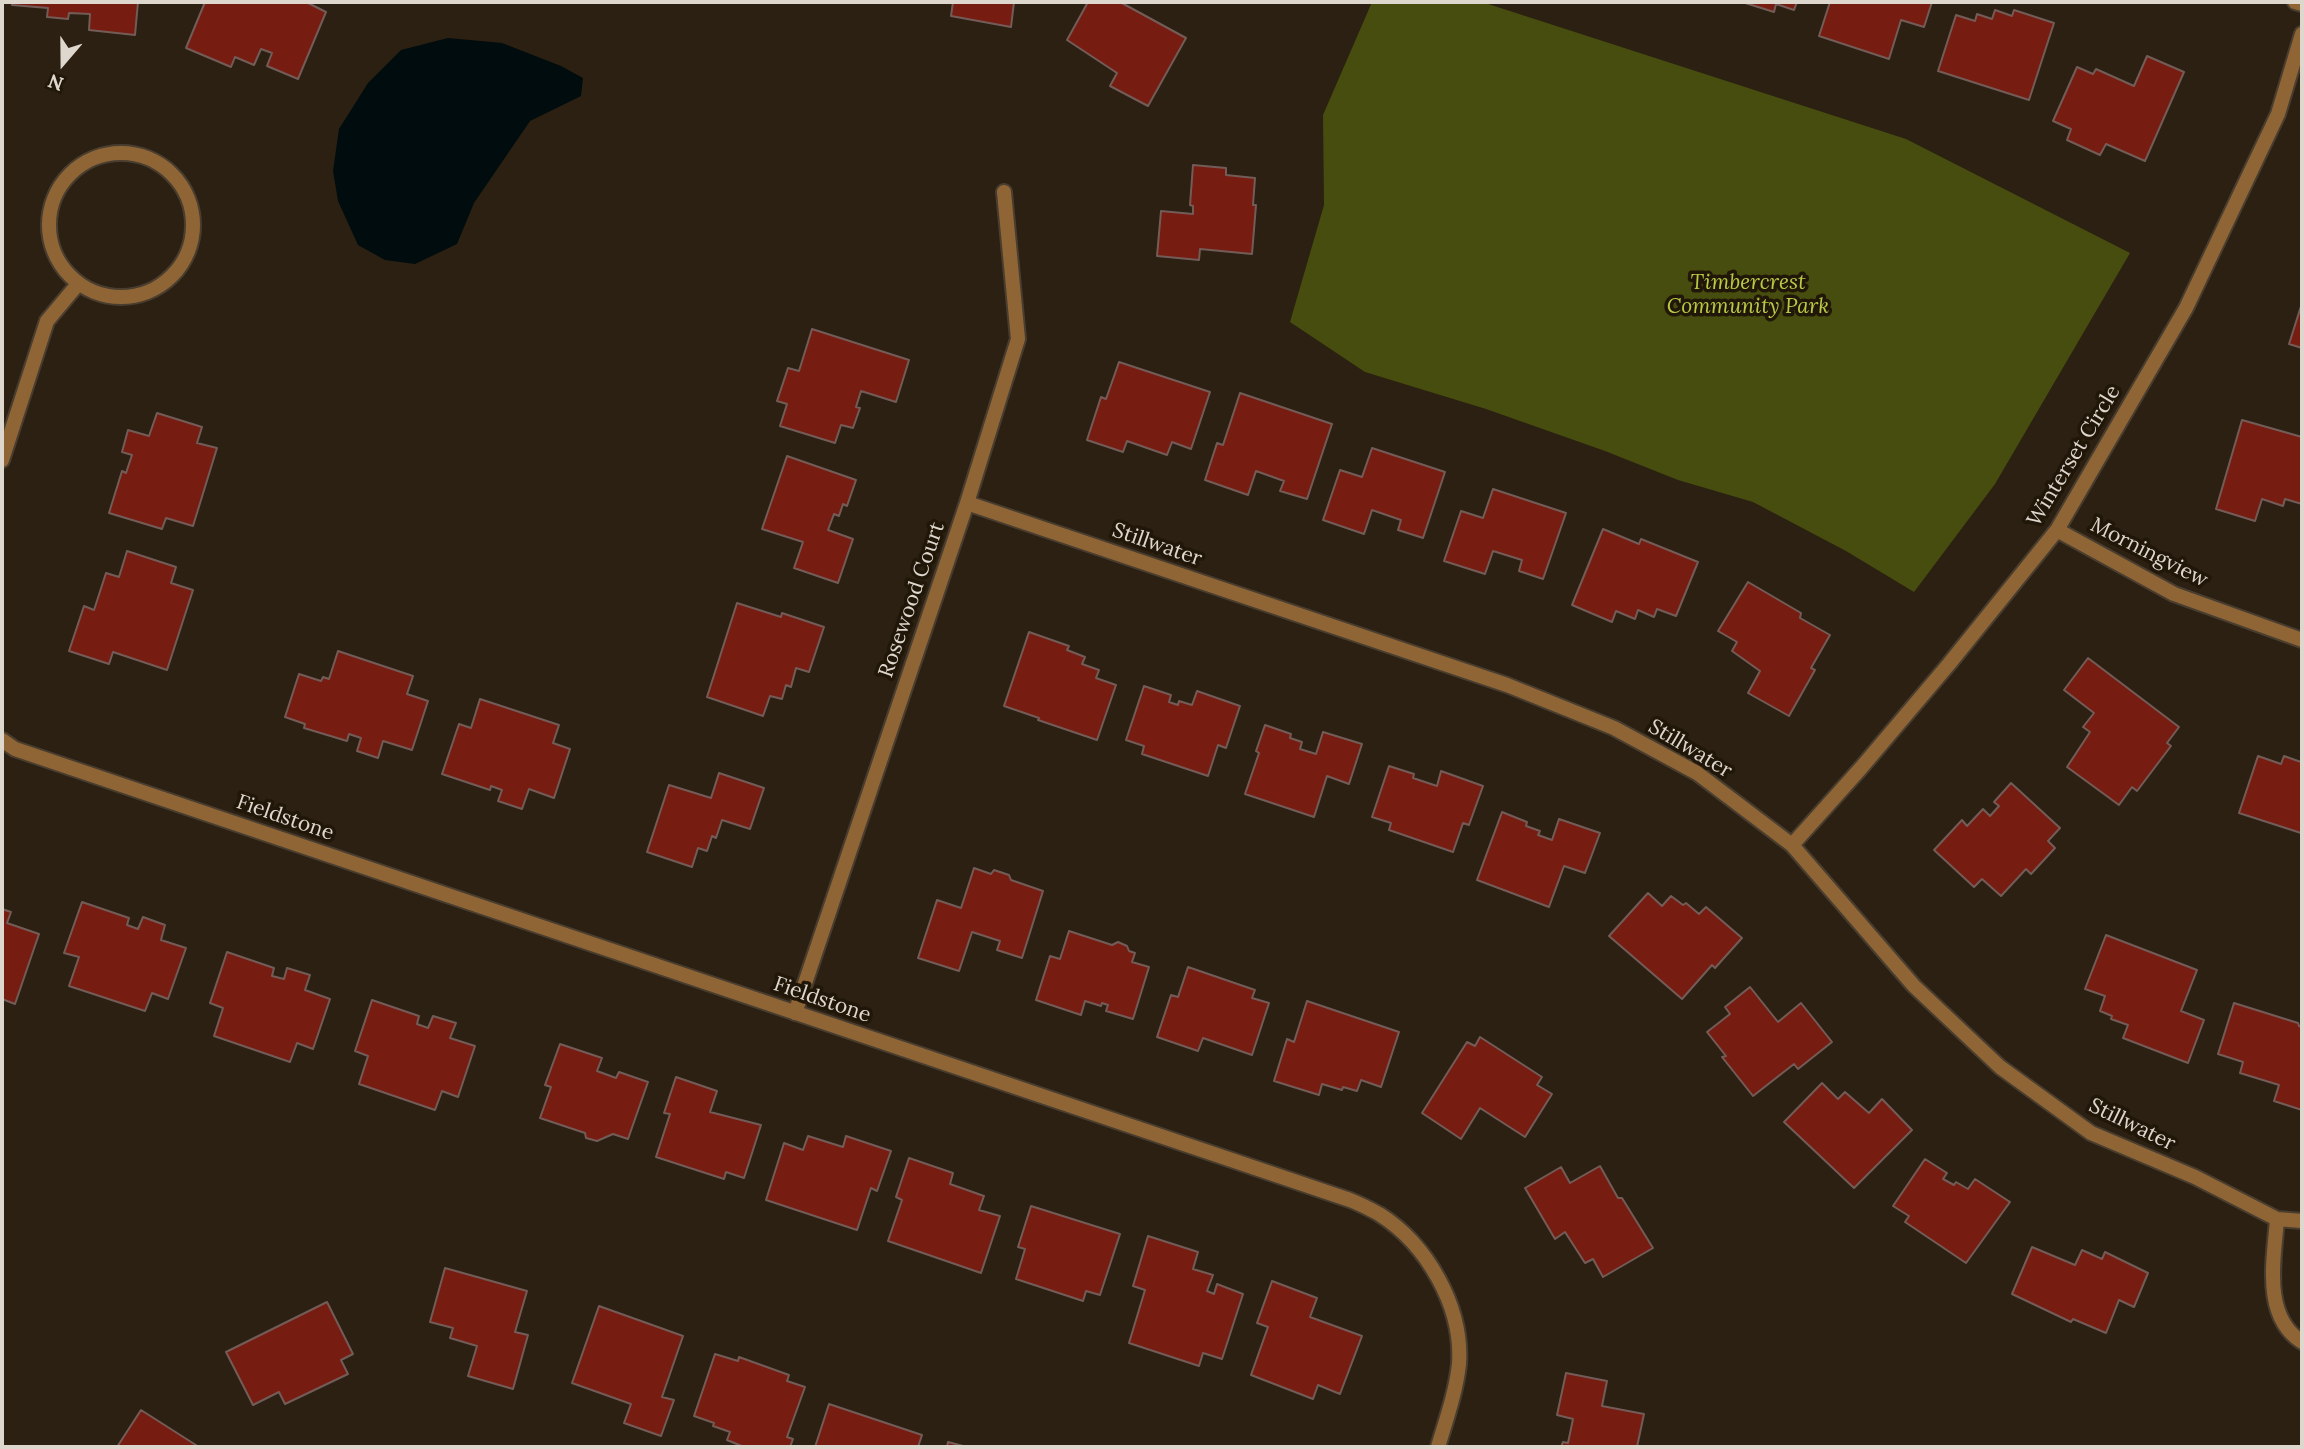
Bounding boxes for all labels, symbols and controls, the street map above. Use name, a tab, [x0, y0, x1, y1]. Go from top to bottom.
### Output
north arrow	[28, 28, 98, 98]
text: N	[45, 69, 67, 97]
park label: Timbercrest Community Park	[1667, 270, 1829, 320]
street label: Winterset Circle	[2022, 381, 2126, 531]
street label: Morningview	[2086, 513, 2212, 593]
street label: Stillwater	[1109, 518, 1205, 572]
street label: Rosewood Court	[874, 519, 950, 681]
street label: Stillwater	[1644, 714, 1736, 784]
street label: Fieldstone	[233, 790, 337, 846]
street label: Fieldstone	[770, 972, 874, 1028]
street label: Stillwater	[2085, 1093, 2179, 1157]

